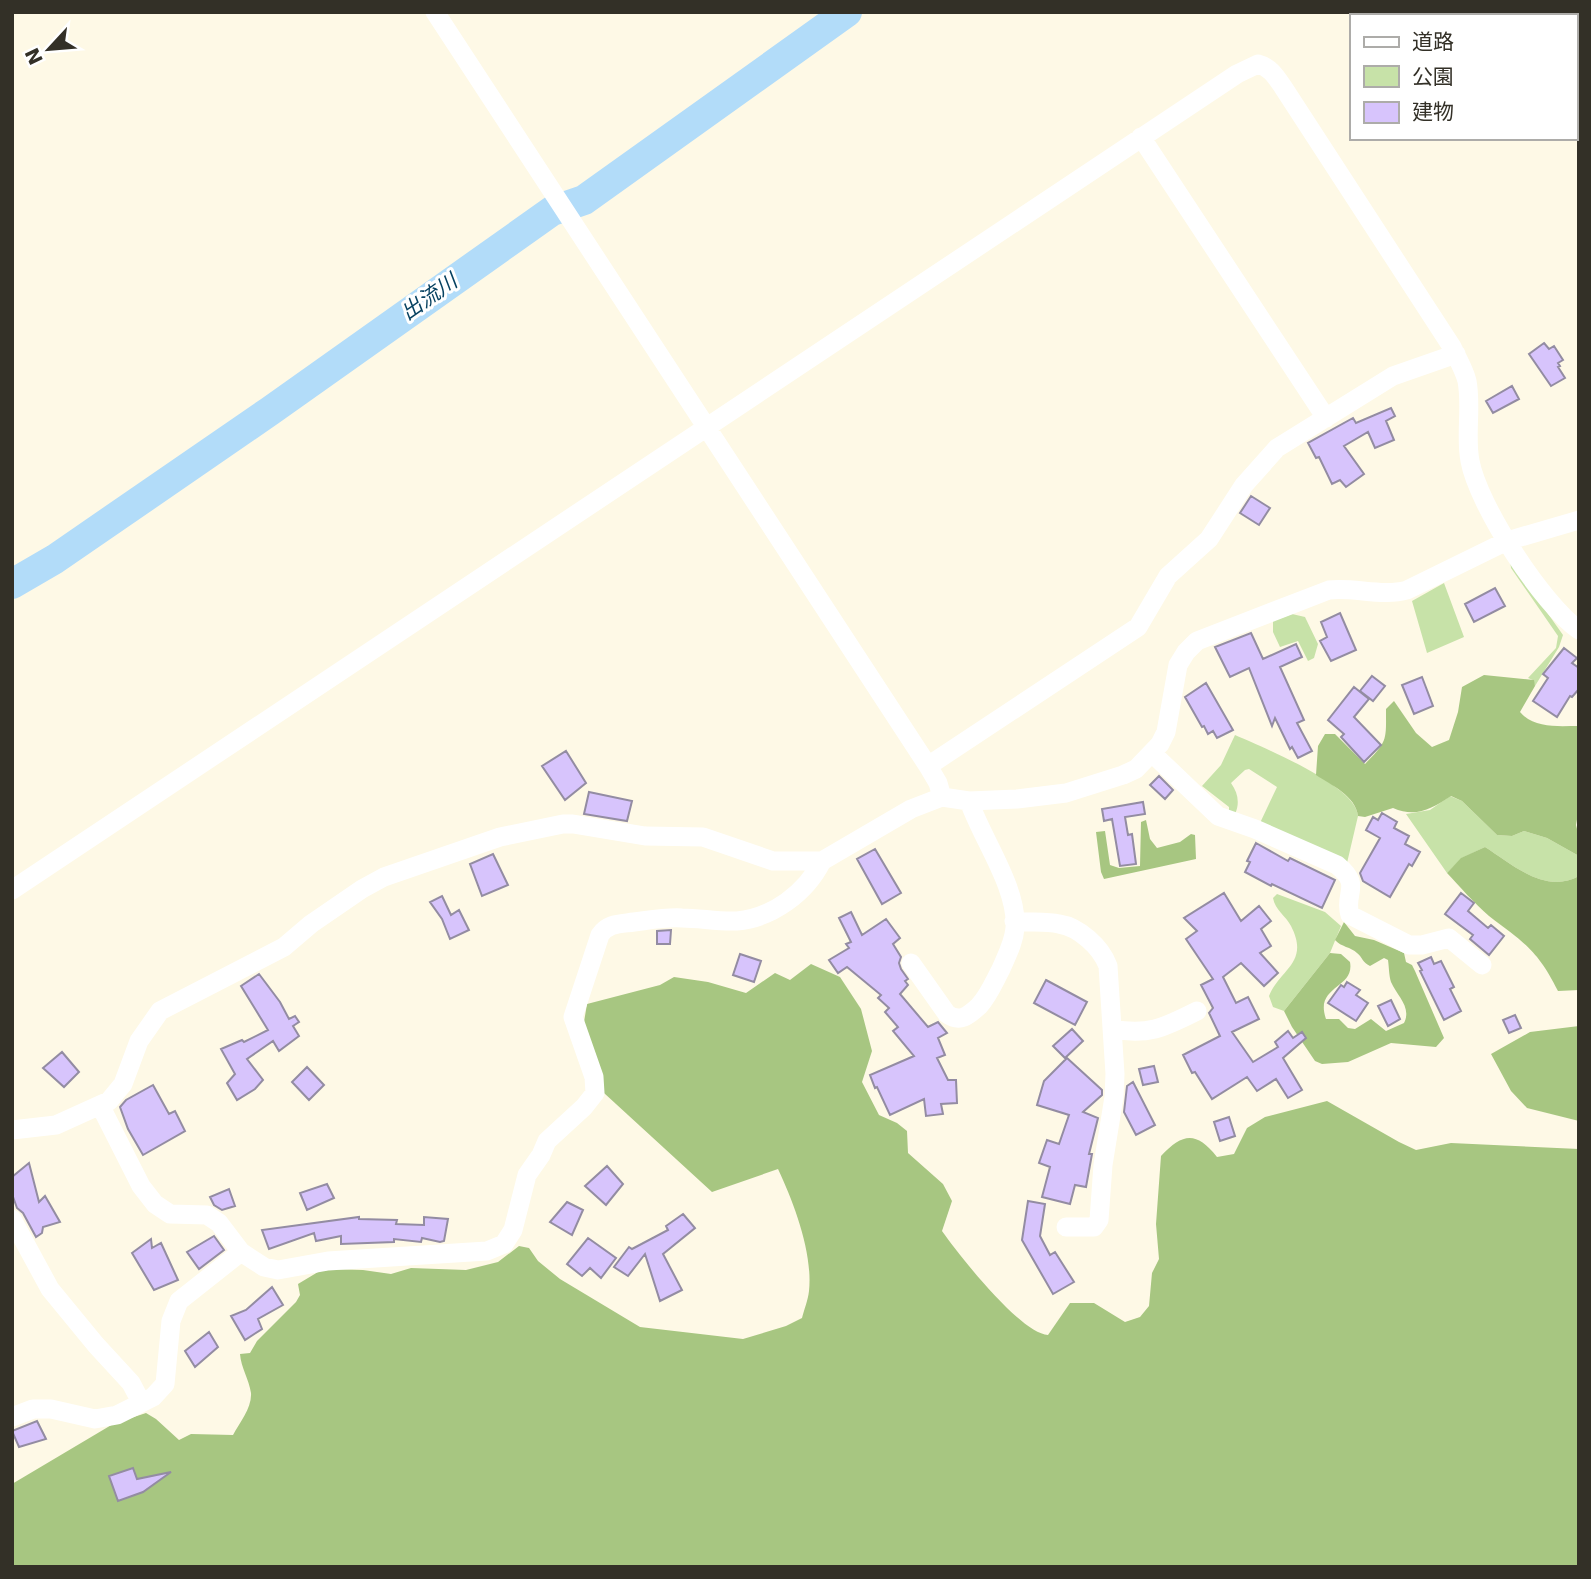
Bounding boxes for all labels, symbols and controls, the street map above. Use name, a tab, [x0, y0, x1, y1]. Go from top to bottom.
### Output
north arrow	[14, 14, 84, 84]
legend	[1350, 14, 1577, 140]
text: 道路	[1412, 30, 1454, 54]
text: N	[20, 44, 47, 68]
text: 公園	[1412, 65, 1454, 89]
text: 建物	[1412, 100, 1454, 124]
water label: 出流川	[396, 268, 463, 325]

